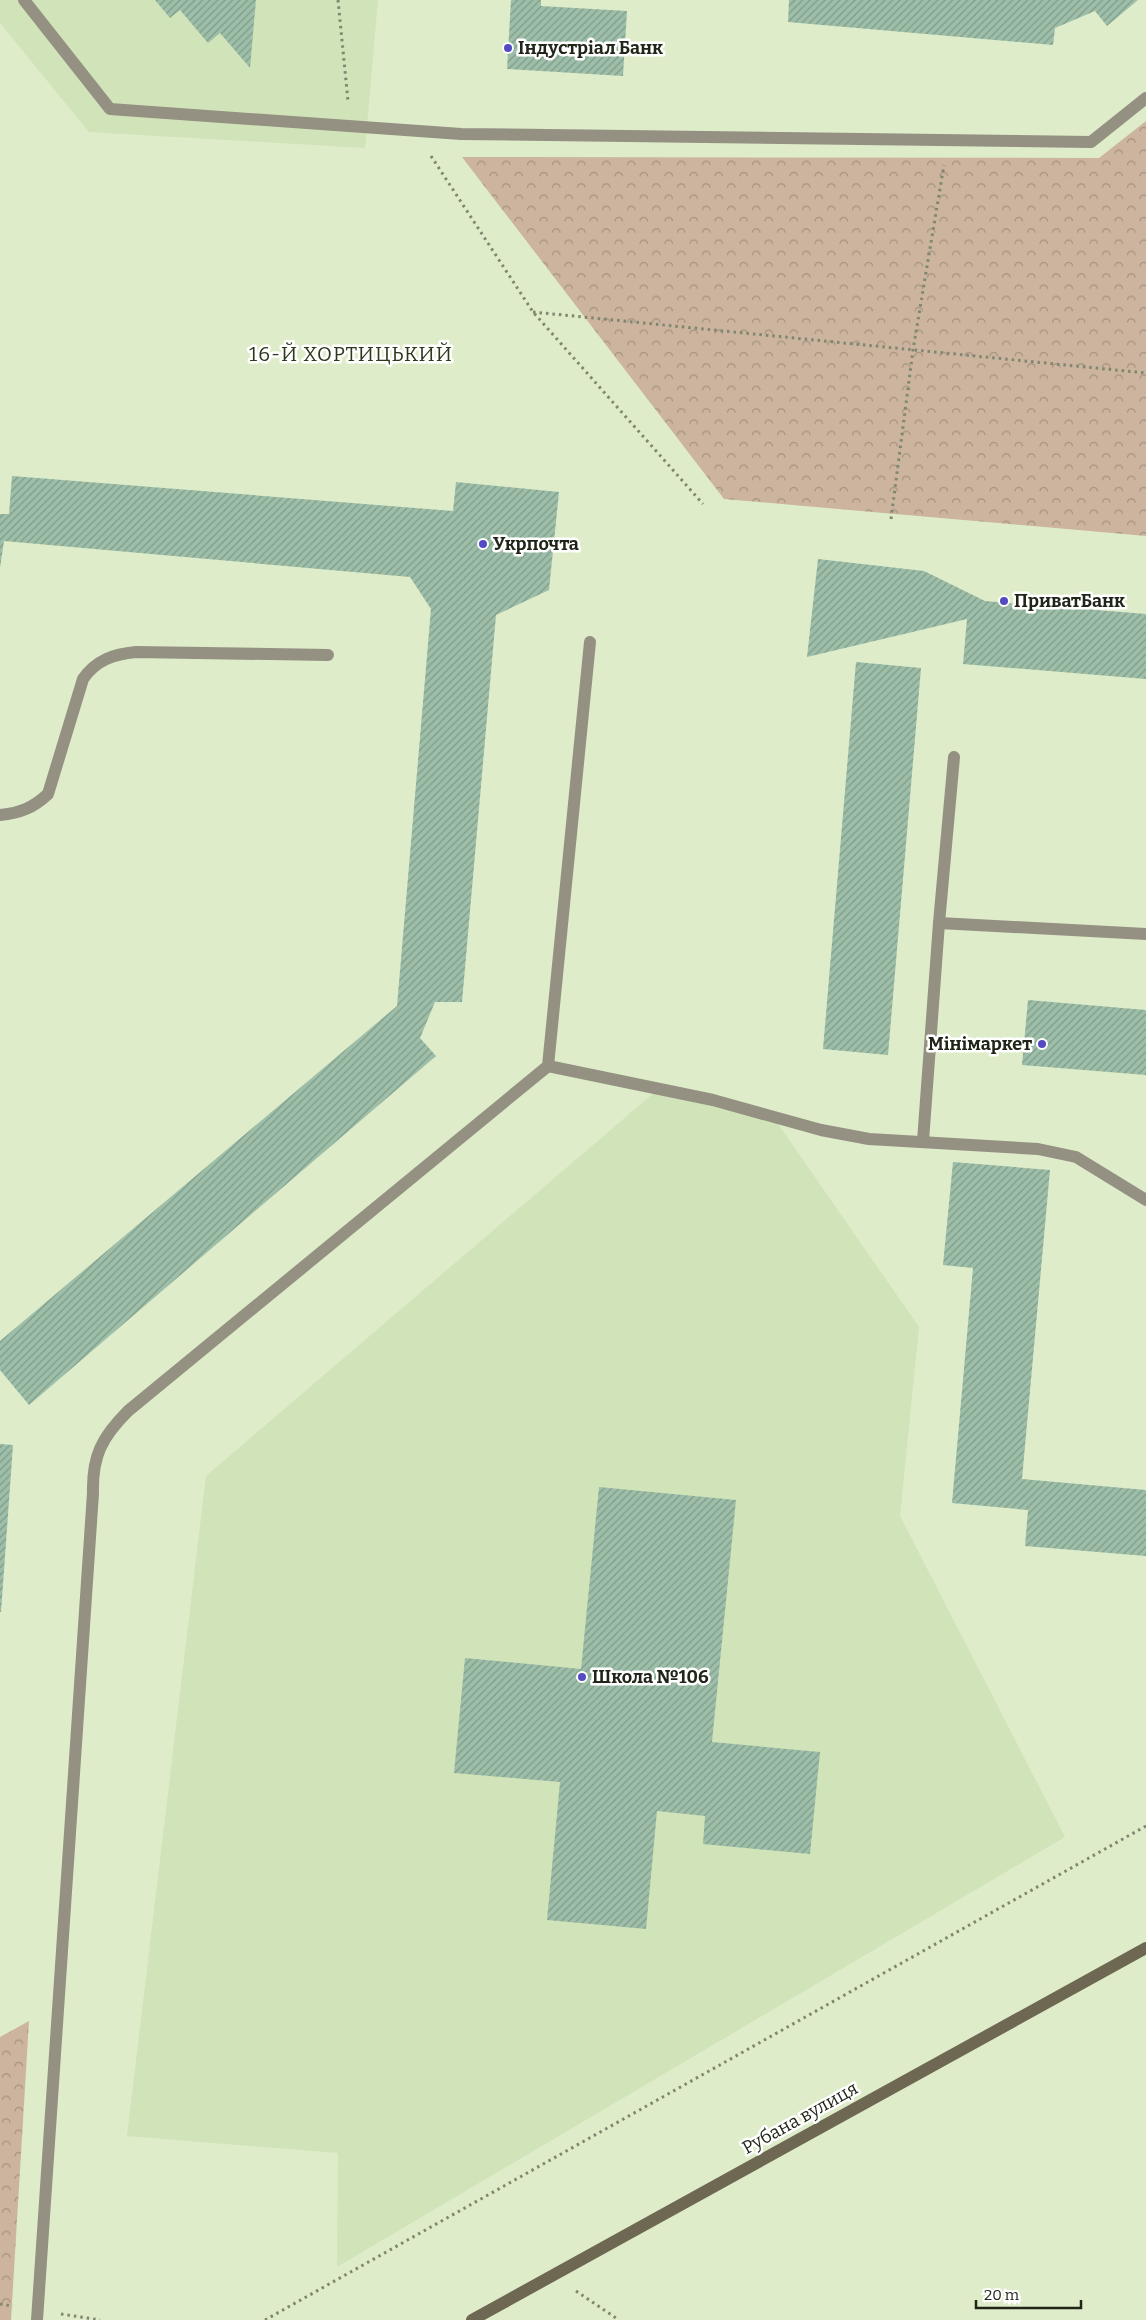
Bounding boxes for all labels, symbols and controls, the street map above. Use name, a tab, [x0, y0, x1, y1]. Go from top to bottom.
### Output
place label: Iндустрiал Банк	[518, 37, 663, 59]
marker: Iндустрiал Банк	[502, 42, 514, 54]
district label: 16-Й ХОРТИЦЬКИЙ	[249, 342, 453, 366]
place label: Укрпочта	[493, 533, 579, 555]
marker: Укрпочта	[477, 538, 489, 550]
place label: ПриватБанк	[1014, 590, 1125, 612]
marker: ПриватБанк	[998, 595, 1010, 607]
place label: Мiнiмаркет	[928, 1033, 1032, 1055]
marker: Мiнiмаркет	[1036, 1038, 1048, 1050]
place label: Школа №106	[592, 1666, 709, 1688]
marker: Школа №106	[576, 1671, 588, 1683]
street label: Рубана вулиця	[738, 2077, 862, 2159]
scale bar	[976, 2278, 1081, 2310]
text: 20 m	[984, 2286, 1020, 2304]

